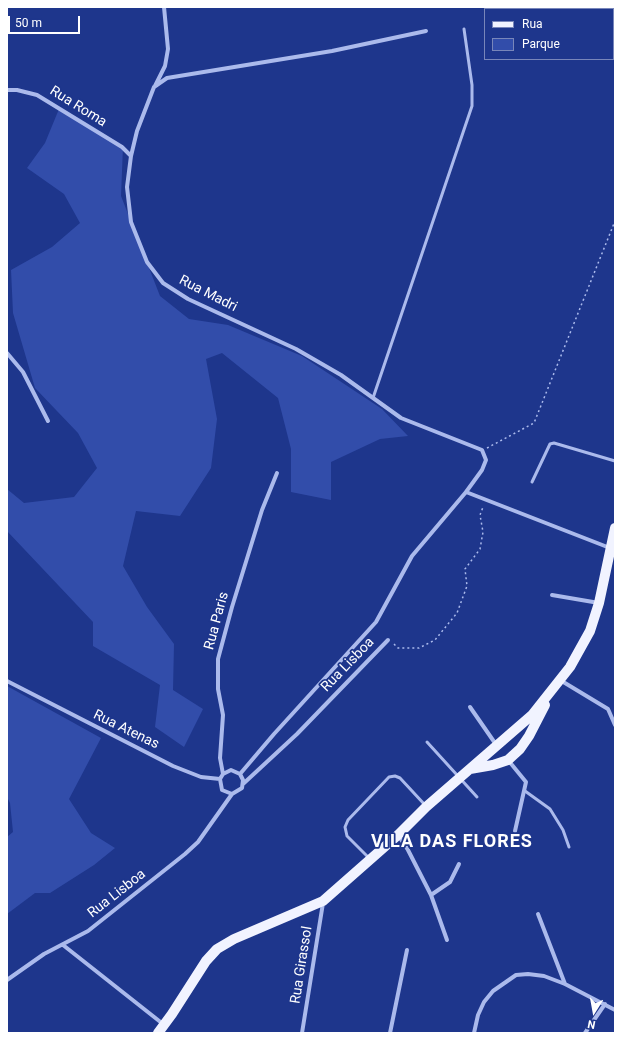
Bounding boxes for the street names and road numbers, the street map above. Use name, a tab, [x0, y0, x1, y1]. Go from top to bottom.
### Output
street label: Rua Roma	[46, 83, 110, 131]
street label: Rua Madri	[176, 272, 240, 316]
street label: Rua Paris	[201, 590, 233, 652]
street label: Rua Lisboa	[318, 634, 378, 696]
street label: Rua Atenas	[90, 707, 162, 753]
street label: Rua Lisboa	[85, 866, 149, 922]
street label: Rua Girassol	[288, 925, 316, 1005]

